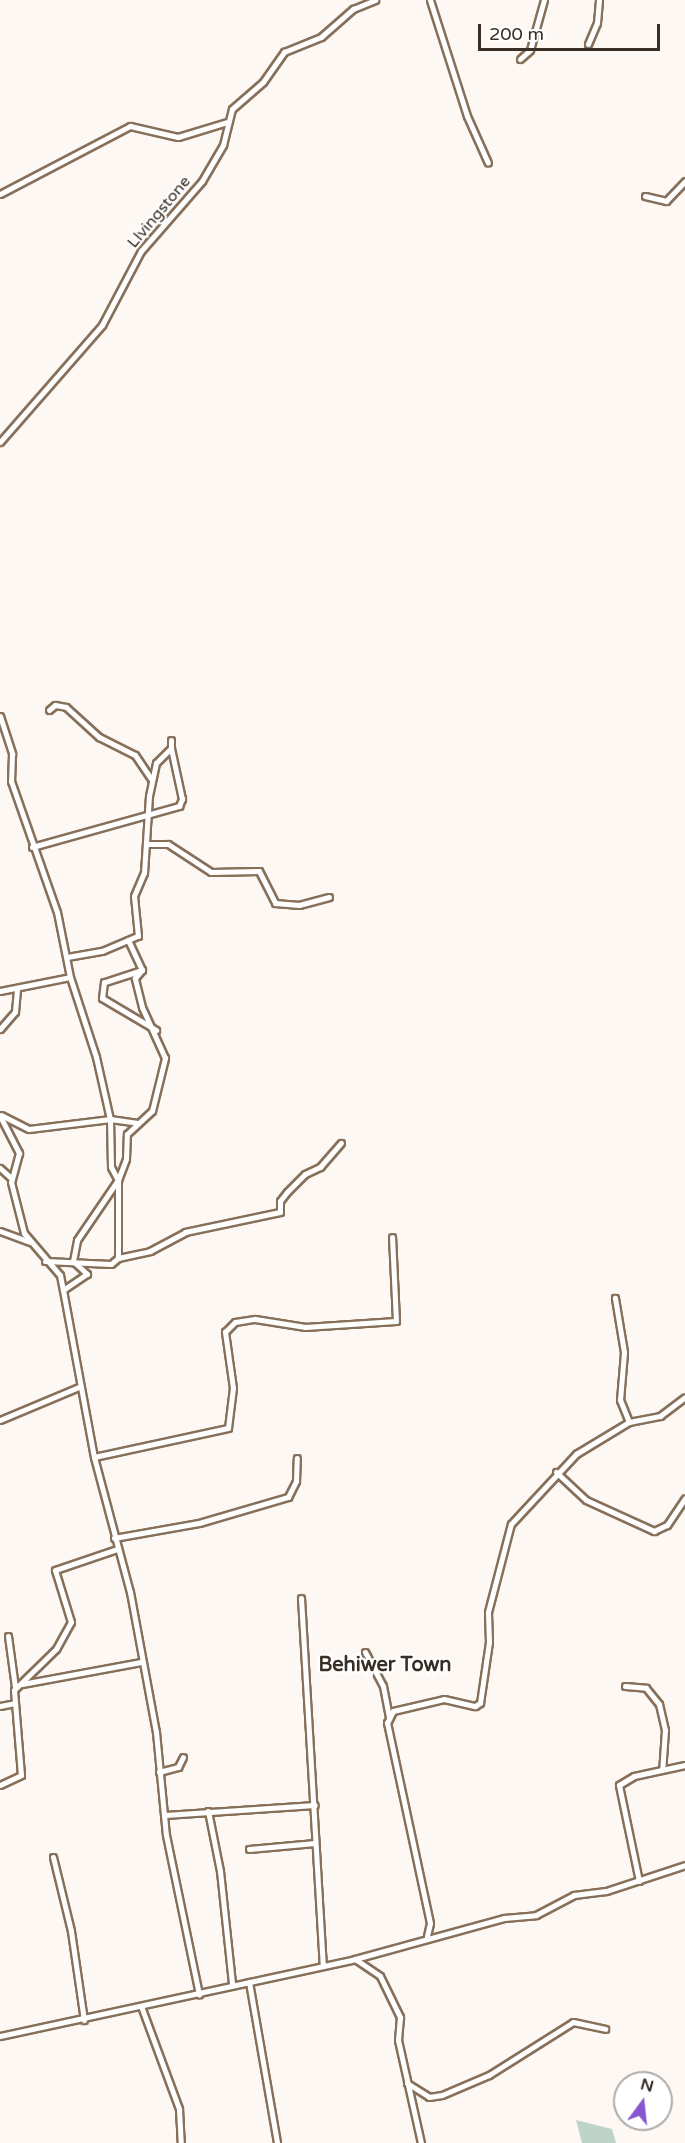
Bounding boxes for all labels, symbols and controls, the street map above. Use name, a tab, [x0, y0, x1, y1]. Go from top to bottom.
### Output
scale bar	[481, 12, 662, 50]
text: 200 m	[489, 23, 544, 45]
street label: LIvingstone	[123, 172, 195, 252]
district label: Behiwer Town	[318, 1653, 452, 1677]
north arrow	[613, 2071, 673, 2131]
text: N	[638, 2074, 656, 2097]

